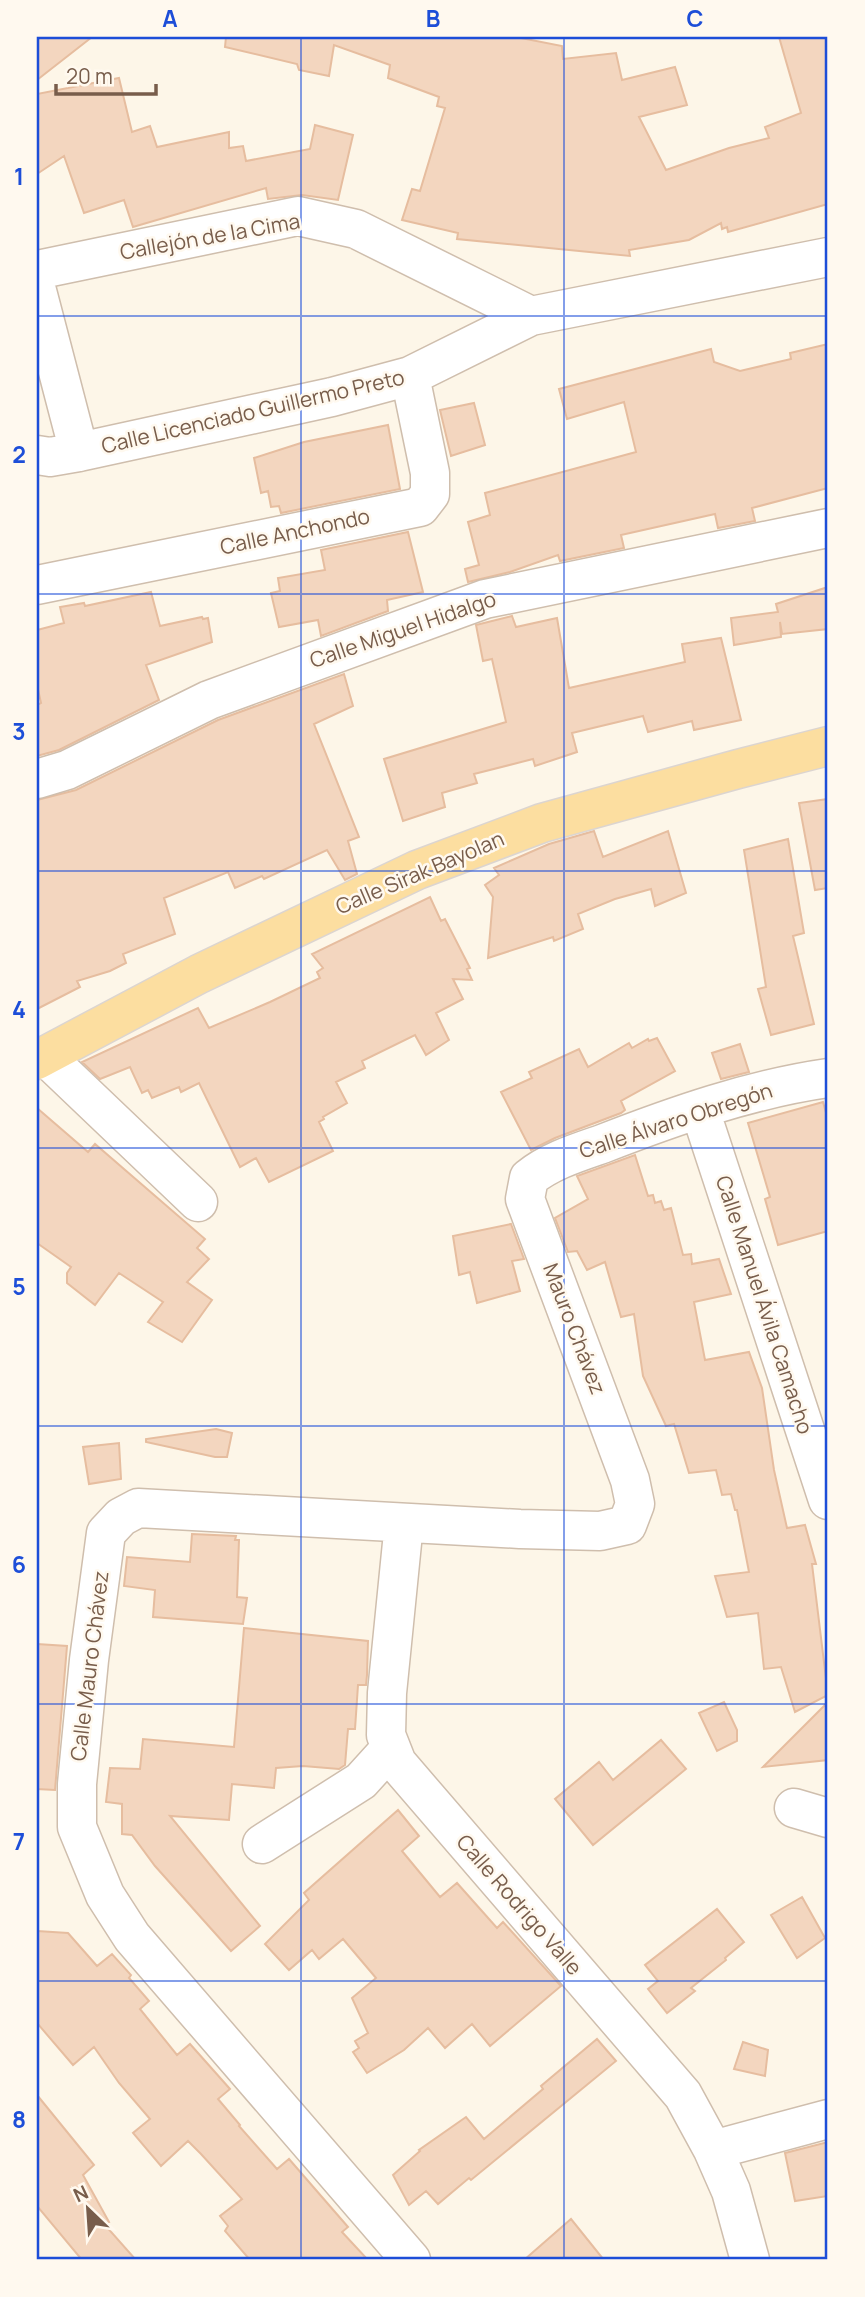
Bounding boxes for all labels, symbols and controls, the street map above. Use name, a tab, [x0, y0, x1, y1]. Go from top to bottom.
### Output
text: A	[162, 2, 178, 34]
text: B	[426, 2, 440, 34]
text: C	[687, 2, 704, 34]
scale bar	[56, 52, 156, 96]
text: 20 m	[66, 62, 113, 90]
text: 1	[14, 160, 24, 192]
street label: Callejón de la Cima	[118, 206, 302, 266]
street label: Calle Licenciado Guillermo Preto	[99, 363, 407, 460]
text: 2	[12, 438, 26, 470]
street label: Calle Anchondo	[217, 501, 372, 561]
street label: Calle Miguel Hidalgo	[306, 584, 499, 674]
text: 3	[12, 715, 26, 747]
street label: Calle Sirak Bayolan	[331, 824, 508, 920]
text: 4	[12, 993, 26, 1025]
street label: Calle Álvaro Obregón	[576, 1076, 776, 1164]
street label: Calle Manuel Ávila Camacho	[710, 1172, 820, 1437]
street label: Mauro Chávez	[537, 1259, 613, 1398]
text: 5	[12, 1270, 26, 1302]
text: 6	[12, 1548, 26, 1580]
street label: Calle Mauro Chávez	[63, 1569, 115, 1762]
text: 7	[13, 1825, 25, 1857]
street label: Calle Rodrigo Valle	[451, 1828, 589, 1981]
text: 8	[12, 2103, 26, 2135]
north arrow	[52, 2174, 122, 2244]
text: N	[69, 2179, 92, 2208]

